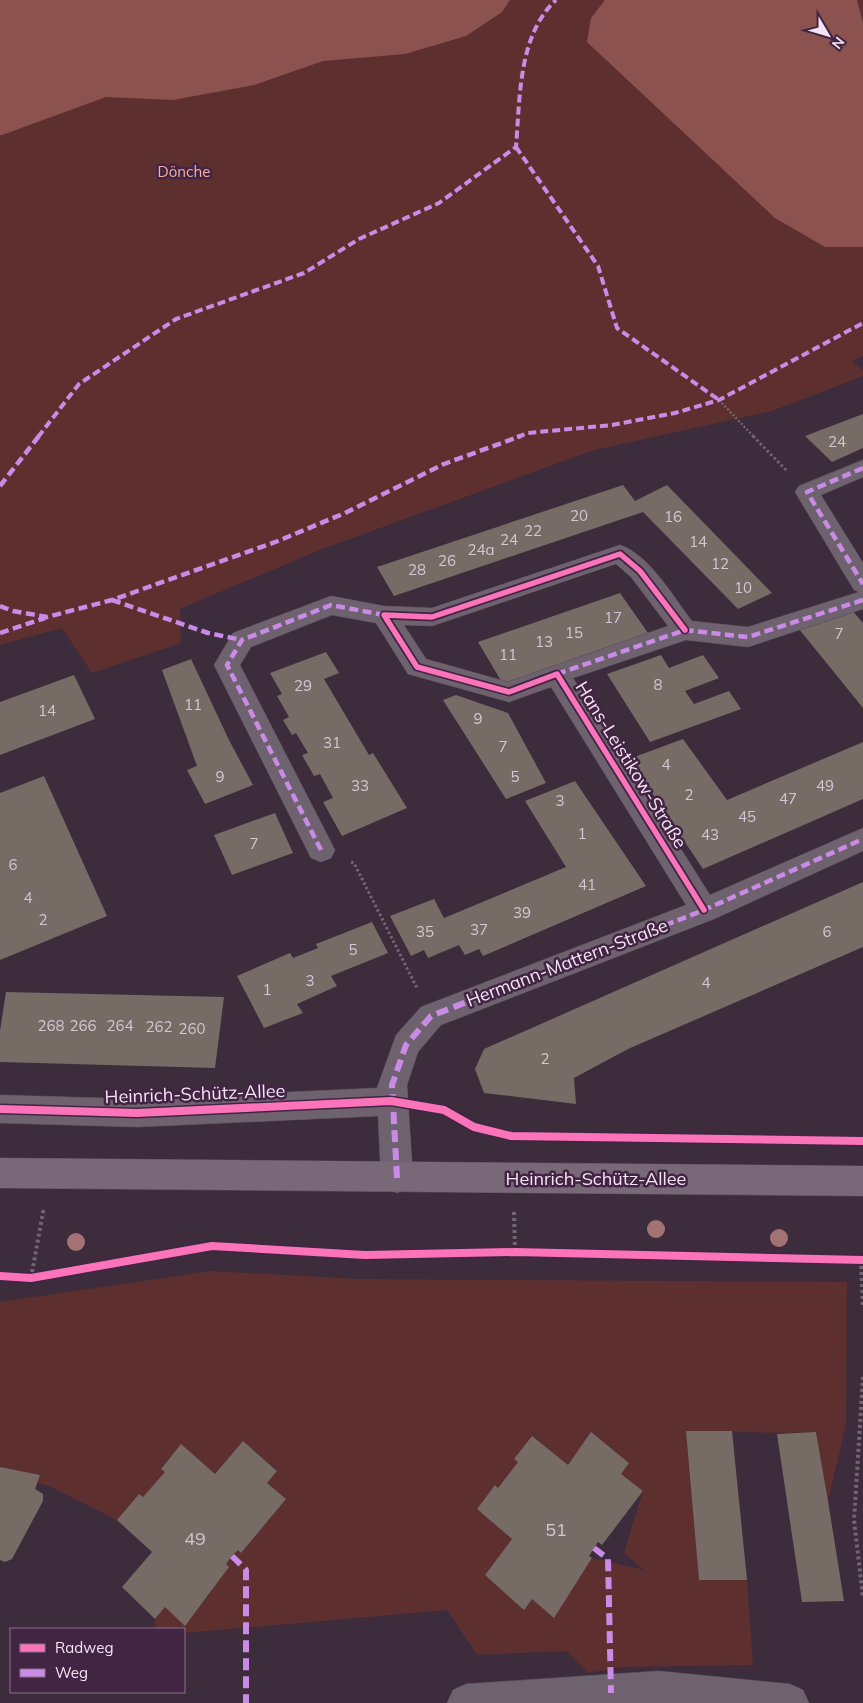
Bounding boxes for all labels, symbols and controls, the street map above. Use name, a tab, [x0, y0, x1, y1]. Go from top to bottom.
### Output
north arrow	[803, 10, 853, 60]
text: N	[828, 33, 849, 53]
park label: Dönche	[158, 162, 210, 181]
house number: 24	[828, 432, 846, 451]
house number: 20	[570, 506, 588, 525]
house number: 16	[664, 507, 682, 526]
house number: 22	[524, 521, 542, 540]
house number: 24	[500, 530, 518, 549]
house number: 14	[689, 532, 707, 551]
house number: 24a	[467, 540, 495, 559]
house number: 26	[438, 551, 456, 570]
house number: 12	[711, 554, 729, 573]
house number: 28	[408, 560, 426, 579]
house number: 10	[734, 578, 752, 597]
house number: 17	[604, 608, 622, 627]
house number: 15	[565, 623, 583, 642]
house number: 7	[834, 624, 844, 643]
house number: 13	[535, 632, 553, 651]
house number: 11	[499, 645, 517, 664]
house number: 8	[653, 675, 663, 694]
house number: 29	[294, 676, 312, 695]
street label: Hans-Leistikow-Straße	[571, 677, 692, 853]
house number: 11	[184, 695, 202, 714]
house number: 14	[38, 701, 56, 720]
house number: 9	[473, 709, 483, 728]
house number: 31	[323, 733, 341, 752]
house number: 7	[498, 737, 508, 756]
house number: 4	[661, 755, 671, 774]
house number: 9	[215, 767, 225, 786]
house number: 5	[510, 767, 520, 786]
house number: 33	[351, 776, 369, 795]
house number: 49	[816, 776, 834, 795]
house number: 2	[684, 785, 694, 804]
house number: 47	[779, 789, 797, 808]
house number: 3	[555, 791, 565, 810]
house number: 45	[738, 807, 756, 826]
house number: 1	[577, 824, 587, 843]
house number: 43	[701, 825, 719, 844]
house number: 7	[249, 834, 259, 853]
house number: 6	[8, 855, 18, 874]
house number: 41	[578, 875, 596, 894]
house number: 4	[23, 888, 33, 907]
house number: 39	[513, 903, 531, 922]
house number: 2	[38, 910, 48, 929]
street label: Hermann-Mattern-Straße	[463, 913, 671, 1012]
house number: 37	[470, 920, 488, 939]
house number: 35	[416, 922, 434, 941]
house number: 6	[822, 922, 832, 941]
house number: 5	[348, 940, 358, 959]
house number: 3	[305, 971, 315, 990]
house number: 4	[701, 973, 711, 992]
house number: 1	[262, 980, 272, 999]
house number: 268	[37, 1016, 65, 1035]
house number: 266	[69, 1016, 97, 1035]
house number: 264	[106, 1016, 134, 1035]
house number: 262	[145, 1017, 173, 1036]
house number: 260	[178, 1019, 206, 1038]
house number: 2	[540, 1049, 550, 1068]
street label: Heinrich-Schütz-Allee	[104, 1079, 286, 1108]
street label: Heinrich-Schütz-Allee	[506, 1167, 686, 1190]
house number: 51	[545, 1518, 567, 1541]
house number: 49	[184, 1527, 206, 1550]
legend	[10, 1628, 185, 1693]
text: Radweg	[55, 1638, 113, 1657]
text: Weg	[55, 1663, 88, 1682]

